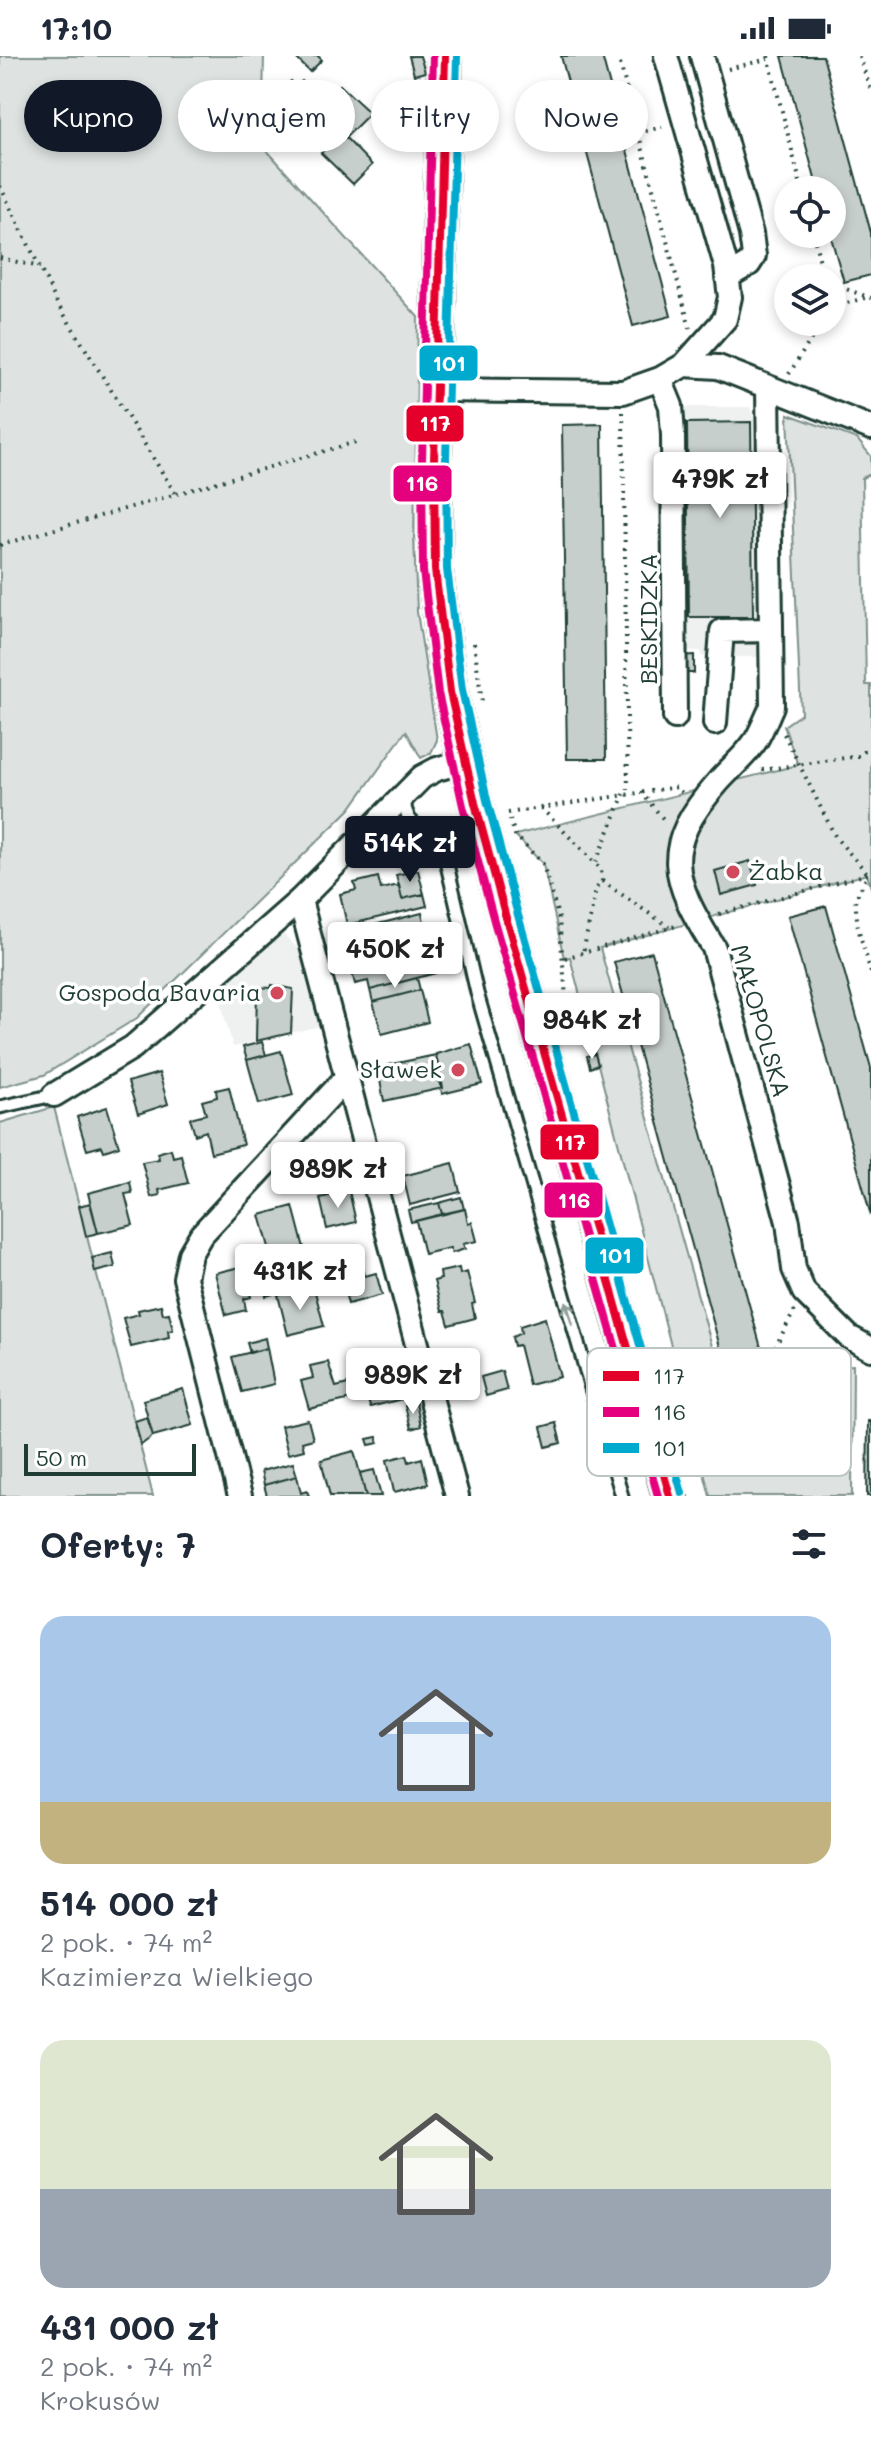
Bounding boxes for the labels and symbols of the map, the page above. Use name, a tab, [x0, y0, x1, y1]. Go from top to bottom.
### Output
line badge: 101	[418, 344, 479, 382]
text: 101	[432, 348, 466, 377]
line badge: 117	[405, 404, 465, 443]
text: 117	[419, 408, 451, 437]
pin: 479K zł	[646, 452, 794, 520]
line badge: 116	[392, 464, 453, 503]
text: 116	[406, 468, 438, 497]
street label: BESKIDZKA	[632, 553, 663, 685]
pin: 514K zł	[336, 816, 484, 884]
place label: Żabka	[749, 855, 823, 886]
marker: Żabka	[724, 863, 742, 881]
pin: 450K zł	[321, 922, 469, 990]
street label: MAŁOPOLSKA	[725, 941, 798, 1101]
place label: Gospoda Bavaria	[59, 976, 261, 1007]
marker: Gospoda Bavaria	[268, 984, 286, 1002]
pin: 984K zł	[518, 993, 666, 1061]
place label: Sławek	[360, 1053, 442, 1084]
marker: Sławek	[449, 1061, 467, 1079]
line badge: 117	[539, 1123, 600, 1161]
text: 117	[554, 1127, 586, 1156]
pin: 989K zł	[264, 1142, 412, 1210]
line badge: 116	[543, 1181, 604, 1219]
text: 116	[558, 1185, 590, 1214]
line badge: 101	[584, 1236, 645, 1275]
text: 101	[598, 1240, 632, 1269]
pin: 431K zł	[226, 1244, 374, 1312]
one-way arrow	[561, 1301, 576, 1327]
pin: 989K zł	[339, 1348, 487, 1416]
legend	[587, 1348, 851, 1476]
text: 117	[653, 1361, 685, 1390]
text: 116	[653, 1397, 686, 1426]
text: 101	[653, 1433, 686, 1462]
scale bar	[24, 1440, 196, 1476]

